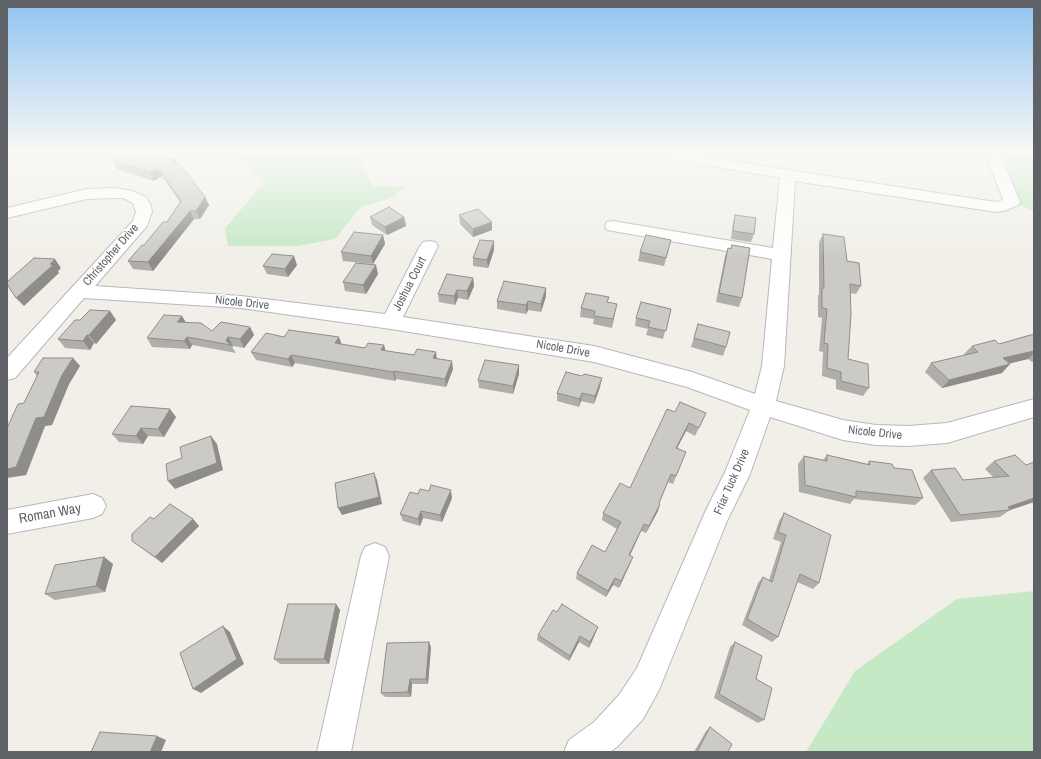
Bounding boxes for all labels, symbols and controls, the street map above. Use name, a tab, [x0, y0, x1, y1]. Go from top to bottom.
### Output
street label: Christopher Drive	[80, 221, 142, 289]
street label: Joshua Court	[390, 255, 430, 313]
street label: Nicole Drive	[214, 293, 270, 313]
street label: Nicole Drive	[535, 337, 591, 361]
street label: Nicole Drive	[847, 423, 903, 443]
street label: Friar Tuck Drive	[711, 447, 753, 517]
street label: Roman Way	[18, 500, 82, 528]

